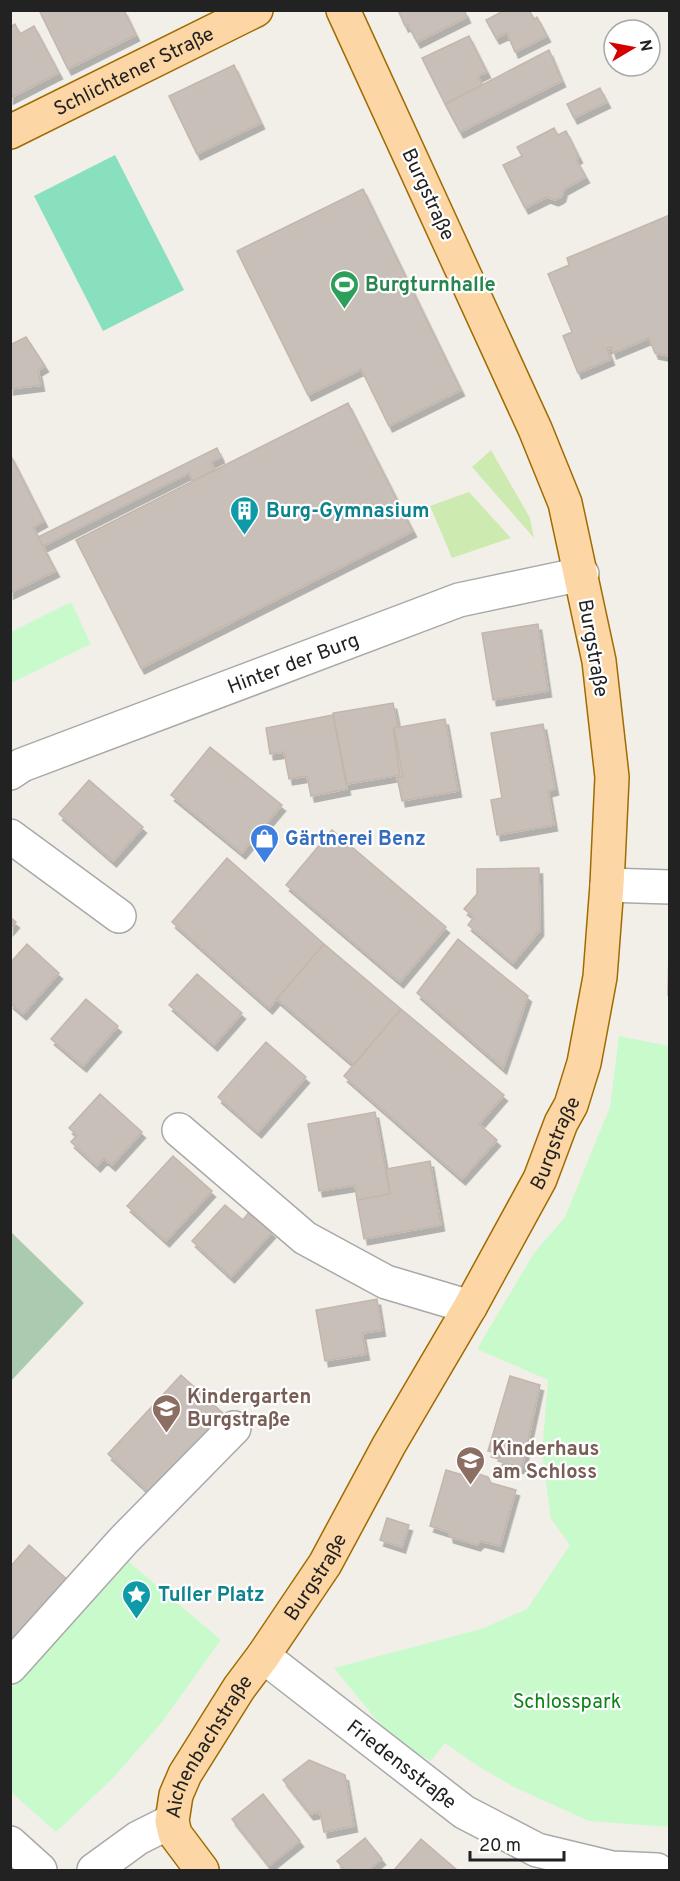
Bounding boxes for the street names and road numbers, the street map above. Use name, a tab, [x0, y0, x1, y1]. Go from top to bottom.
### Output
street label: Schlichtener Straße	[50, 22, 219, 123]
street label: Burgstraße	[395, 145, 460, 245]
street label: Burgstraße	[571, 597, 613, 699]
street label: Hinter der Burg	[224, 628, 363, 701]
street label: Burgstraße	[525, 1094, 588, 1195]
street label: Burgstraße	[279, 1529, 354, 1627]
street label: Aichenbachstraße	[162, 1670, 259, 1821]
street label: Friedensstraße	[341, 1715, 461, 1816]

